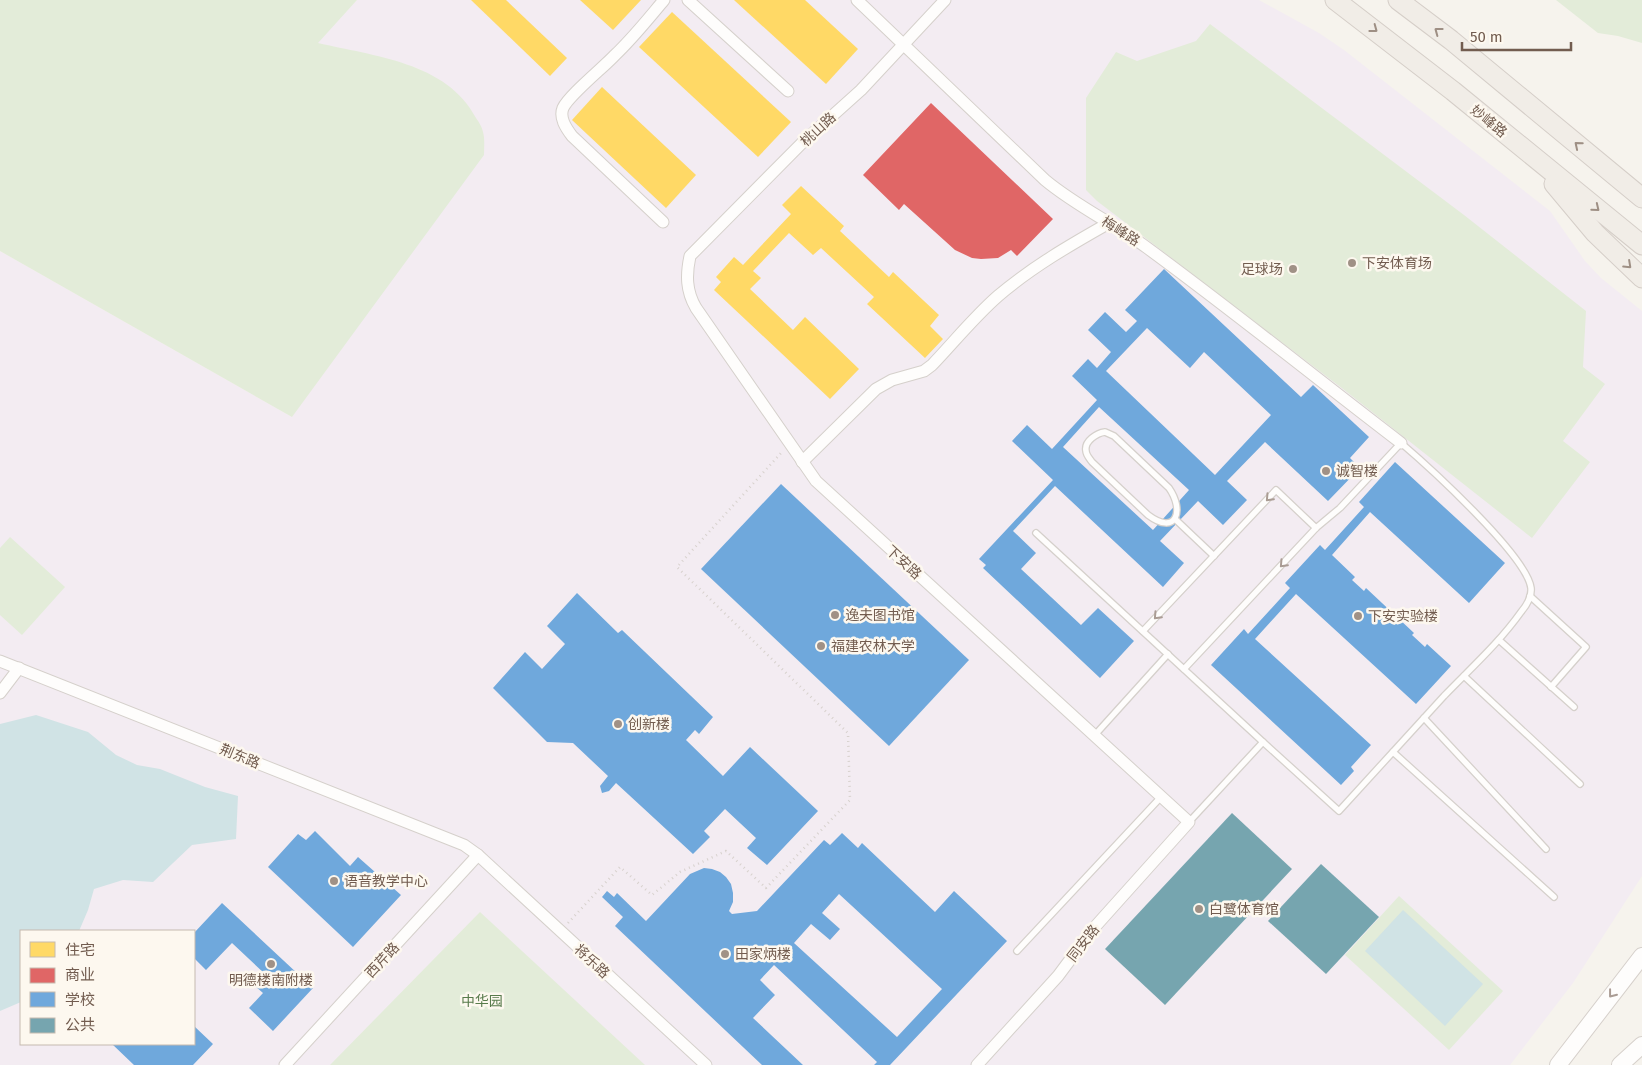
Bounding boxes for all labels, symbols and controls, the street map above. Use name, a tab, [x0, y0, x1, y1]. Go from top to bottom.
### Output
scale bar	[1462, 20, 1571, 52]
one-way arrow	[1368, 23, 1378, 32]
one-way arrow	[1435, 28, 1444, 36]
text: 50 m	[1470, 28, 1503, 46]
street label: 妙峰路	[1467, 102, 1510, 141]
street label: 桃山路	[797, 109, 839, 150]
one-way arrow	[1574, 141, 1583, 150]
one-way arrow	[1590, 202, 1599, 210]
street label: 梅峰路	[1098, 213, 1143, 250]
place label: 下安体育场	[1362, 255, 1432, 272]
marker: 下安体育场	[1346, 257, 1358, 269]
one-way arrow	[1622, 259, 1631, 268]
place label: 足球场	[1241, 261, 1283, 278]
marker: 足球场	[1287, 263, 1299, 275]
place label: 诚智楼	[1336, 463, 1378, 480]
marker: 诚智楼	[1320, 465, 1332, 477]
one-way arrow	[1266, 492, 1275, 501]
street label: 下安路	[882, 542, 925, 583]
one-way arrow	[1280, 558, 1289, 567]
place label: 逸夫图书馆	[845, 607, 915, 624]
place label: 下安实验楼	[1368, 608, 1438, 625]
marker: 逸夫图书馆	[829, 609, 841, 621]
marker: 下安实验楼	[1352, 610, 1364, 622]
one-way arrow	[1154, 611, 1163, 620]
place label: 福建农林大学	[831, 638, 915, 655]
marker: 福建农林大学	[815, 640, 827, 652]
place label: 创新楼	[628, 716, 670, 733]
marker: 创新楼	[612, 718, 624, 730]
street label: 荆东路	[217, 741, 262, 772]
place label: 语音教学中心	[344, 873, 428, 890]
marker: 语音教学中心	[328, 875, 340, 887]
place label: 白鹭体育馆	[1209, 901, 1279, 918]
marker: 白鹭体育馆	[1193, 903, 1205, 915]
street label: 同安路	[1064, 922, 1103, 965]
legend	[20, 930, 195, 1045]
street label: 西芹路	[362, 939, 403, 981]
text: 住宅	[65, 941, 95, 959]
street label: 将乐路	[571, 941, 613, 982]
place label: 田家炳楼	[735, 946, 791, 963]
marker: 田家炳楼	[719, 948, 731, 960]
marker: 明德楼南附楼	[265, 958, 277, 970]
text: 商业	[65, 966, 95, 984]
place label: 明德楼南附楼	[229, 972, 313, 989]
one-way arrow	[1610, 988, 1618, 997]
text: 学校	[65, 991, 95, 1009]
park label: 中华园	[461, 993, 503, 1010]
text: 公共	[65, 1016, 95, 1034]

